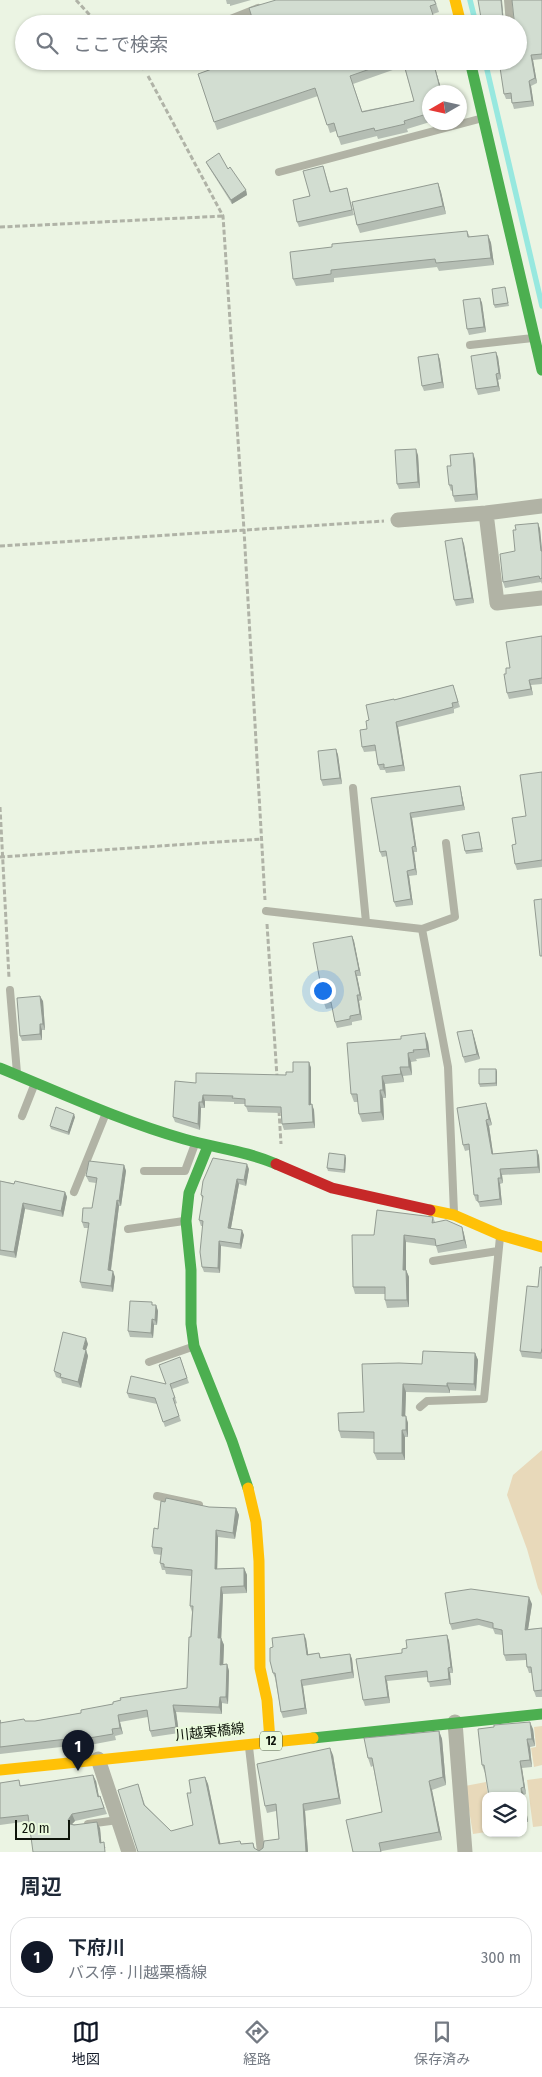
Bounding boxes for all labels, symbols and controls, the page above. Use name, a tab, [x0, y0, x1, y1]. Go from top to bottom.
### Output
search box	[15, 15, 527, 70]
icon: search	[33, 29, 61, 57]
text: ここで検索	[73, 33, 168, 56]
north arrow	[422, 85, 467, 130]
your location	[310, 978, 336, 1004]
street label: 川越栗橋線	[174, 1720, 246, 1744]
pin: 1	[62, 1730, 94, 1771]
road number: 12	[260, 1732, 282, 1750]
map controls	[482, 1792, 527, 1837]
button: layers	[482, 1792, 527, 1837]
scale bar	[15, 1817, 70, 1840]
text: 20 m	[22, 1820, 50, 1837]
text: 周辺	[20, 1874, 62, 1900]
text: 下府川	[68, 1936, 125, 1959]
text: 1	[34, 1948, 40, 1967]
text: 300 m	[481, 1948, 521, 1967]
text: バス停 · 川越栗橋線	[68, 1963, 207, 1982]
tab: 地図	[72, 2018, 100, 2068]
tab: 経路	[243, 2018, 271, 2068]
tab: 保存済み	[414, 2018, 470, 2068]

